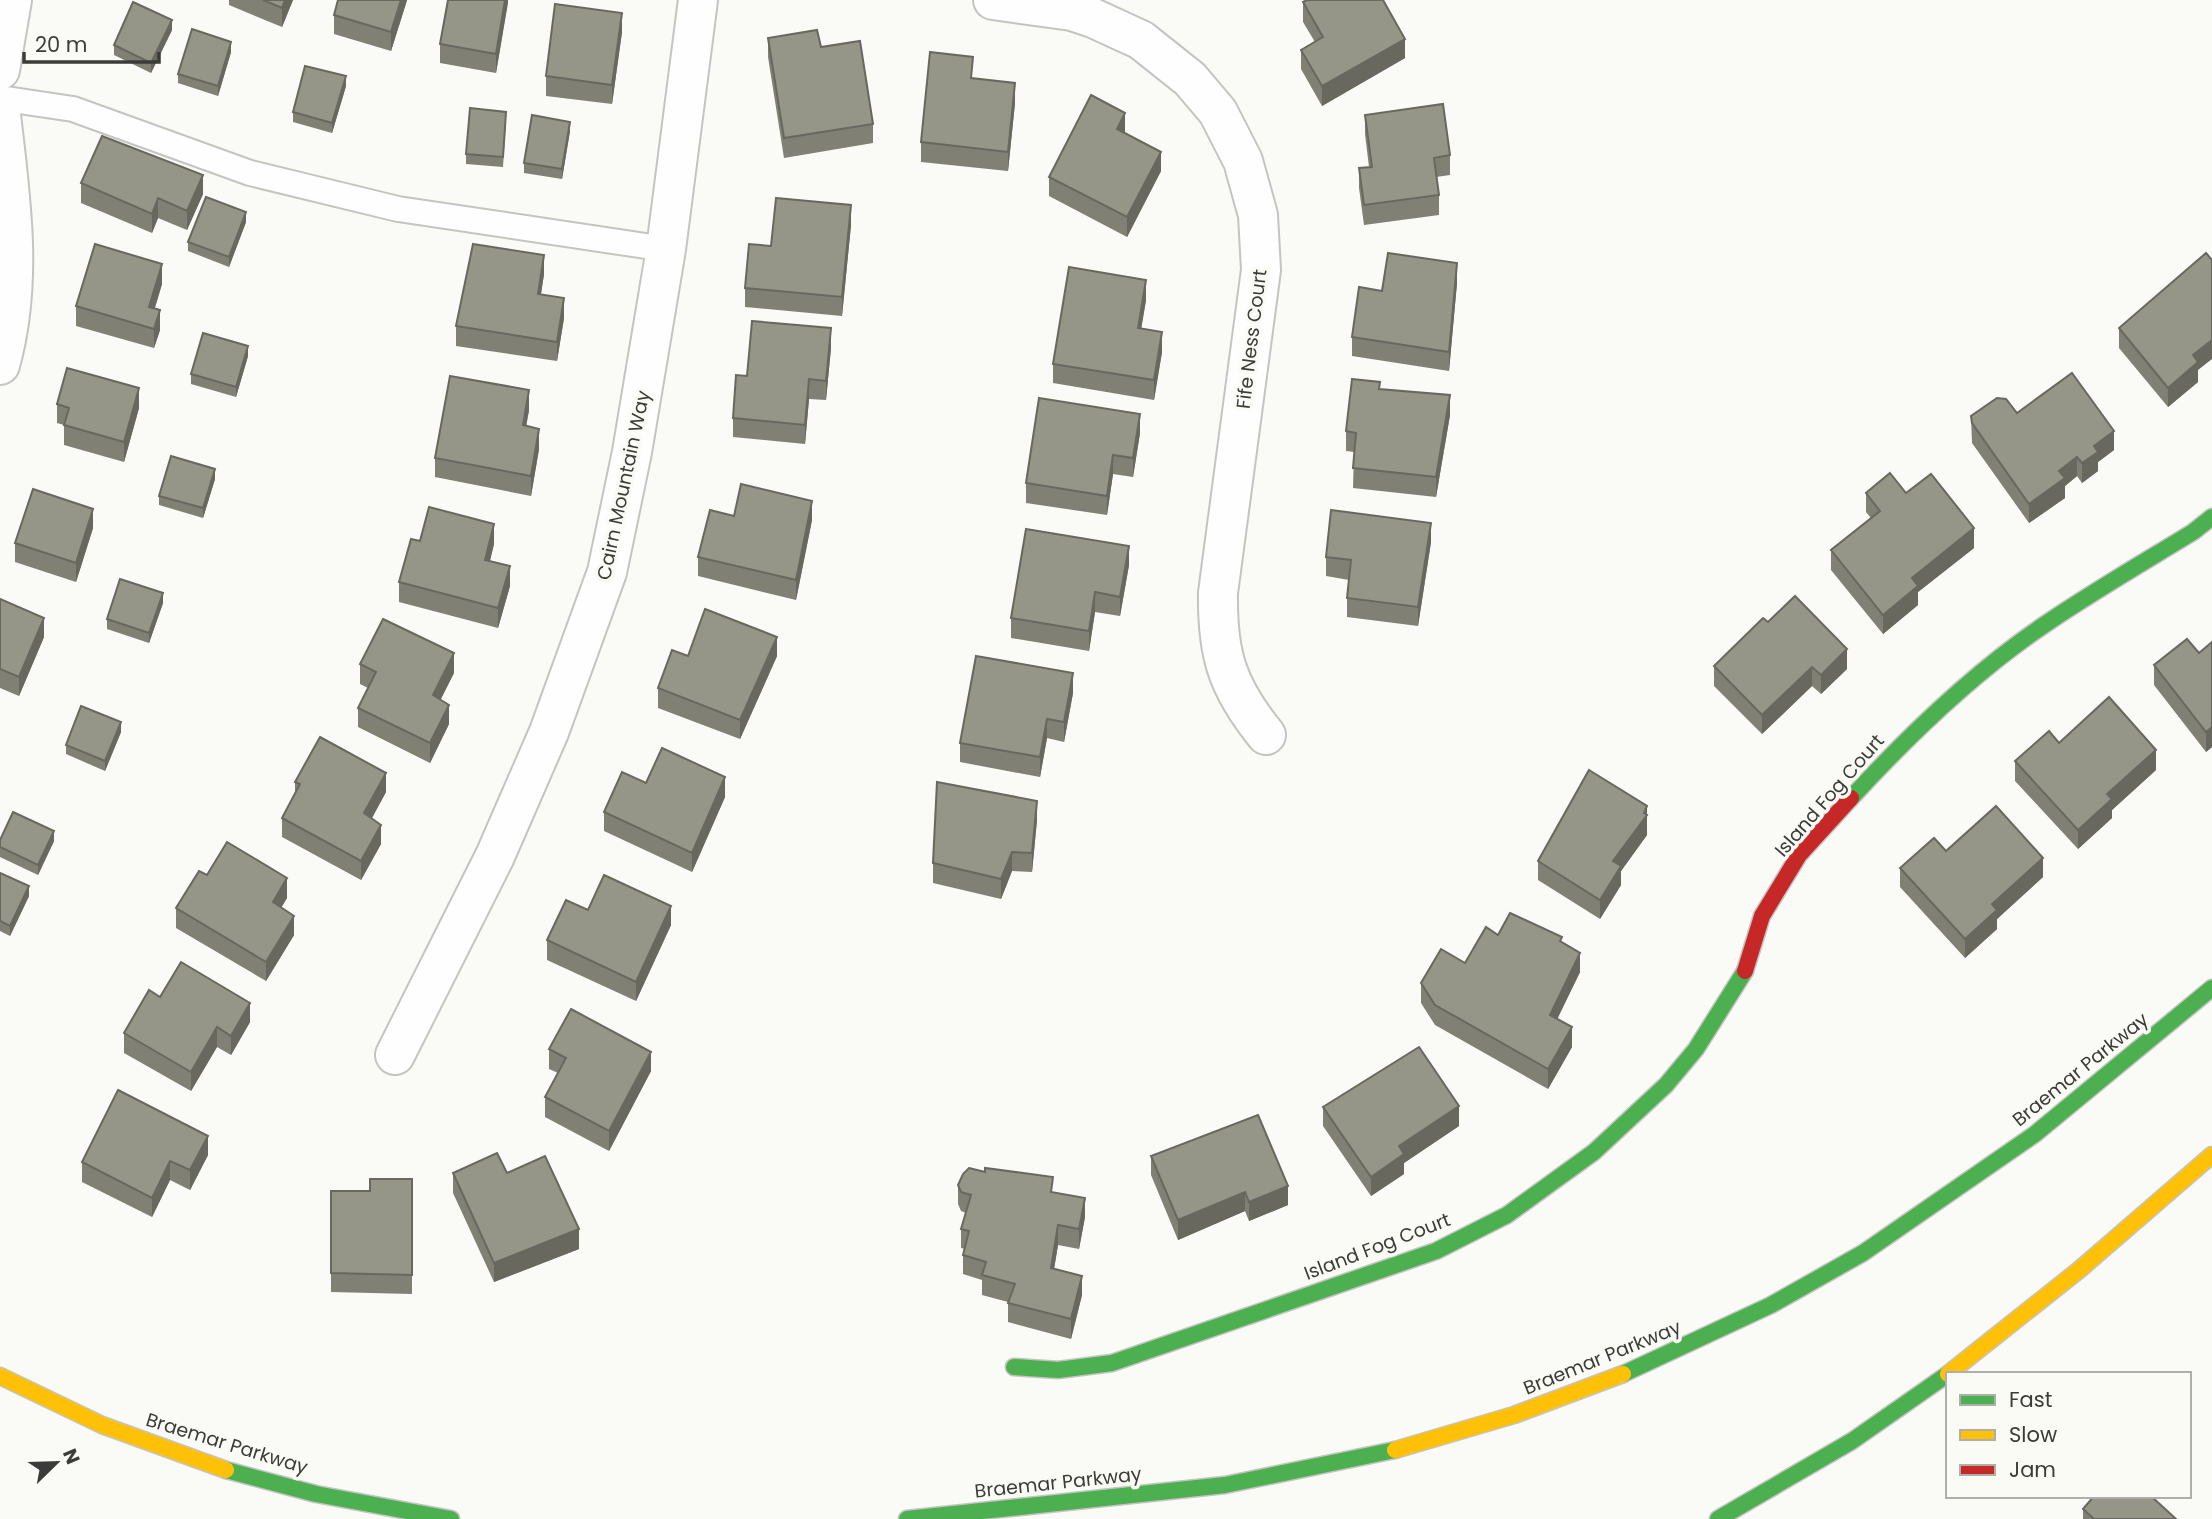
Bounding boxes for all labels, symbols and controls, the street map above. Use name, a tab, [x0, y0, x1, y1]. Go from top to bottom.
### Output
scale bar	[24, 21, 159, 65]
text: 20 m	[35, 30, 88, 59]
street label: Fife Ness Court	[1230, 268, 1273, 410]
street label: Cairn Mountain Way	[590, 388, 657, 582]
street label: Island Fog Court	[1768, 728, 1890, 863]
street label: Braemar Parkway	[2007, 1006, 2154, 1133]
street label: Island Fog Court	[1300, 1206, 1454, 1287]
street label: Braemar Parkway	[1519, 1313, 1685, 1401]
legend	[1946, 1372, 2191, 1498]
text: Fast	[2009, 1385, 2052, 1414]
street label: Braemar Parkway	[143, 1406, 311, 1481]
text: Slow	[2009, 1420, 2057, 1449]
north arrow	[21, 1428, 91, 1498]
text: N	[56, 1445, 86, 1468]
text: Jam	[2009, 1455, 2056, 1484]
street label: Braemar Parkway	[973, 1460, 1143, 1505]

